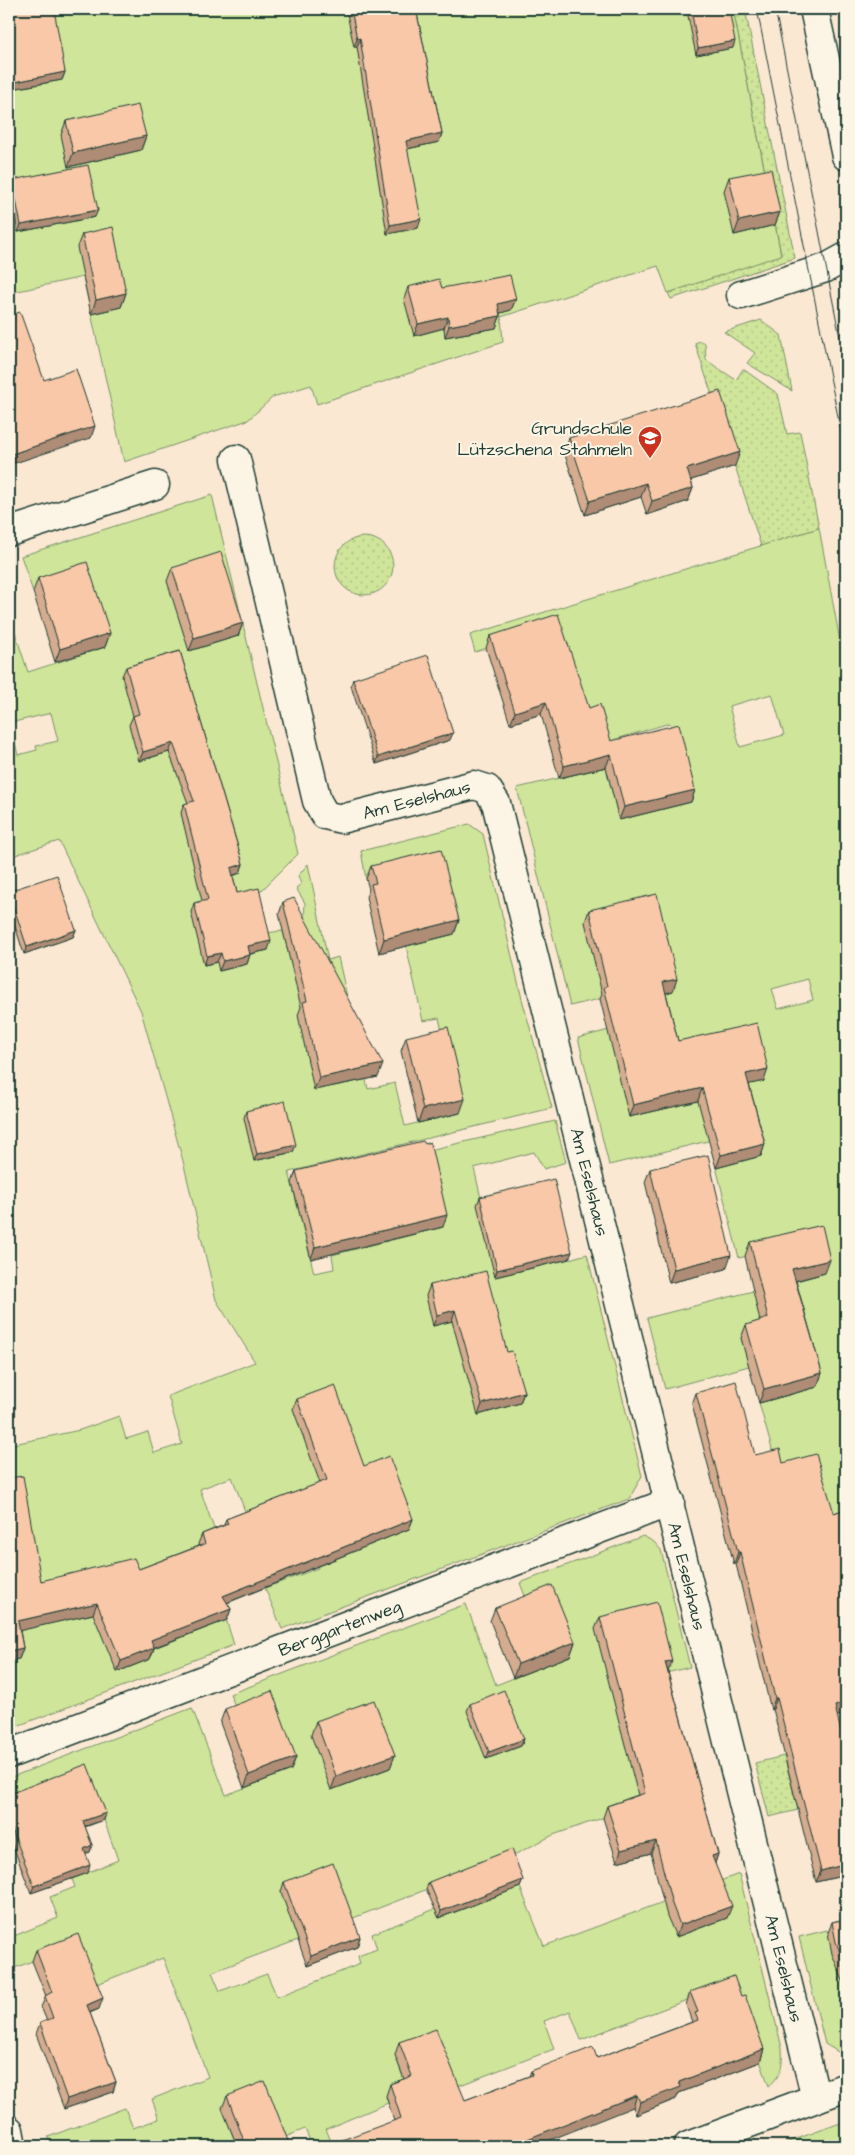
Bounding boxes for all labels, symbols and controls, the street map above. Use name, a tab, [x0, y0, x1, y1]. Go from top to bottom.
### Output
place label: Grundschule Lützschena Stahmeln	[457, 416, 632, 462]
school or university icon: Grundschule Lützschena Stahmeln	[637, 425, 663, 459]
street label: Am Eselshaus	[360, 774, 473, 826]
street label: Am Eselshaus	[564, 1126, 615, 1239]
street label: Am Eselshaus	[661, 1520, 712, 1633]
street label: Berggartenweg	[275, 1594, 405, 1663]
street label: Am Eselshaus	[758, 1912, 809, 2025]

